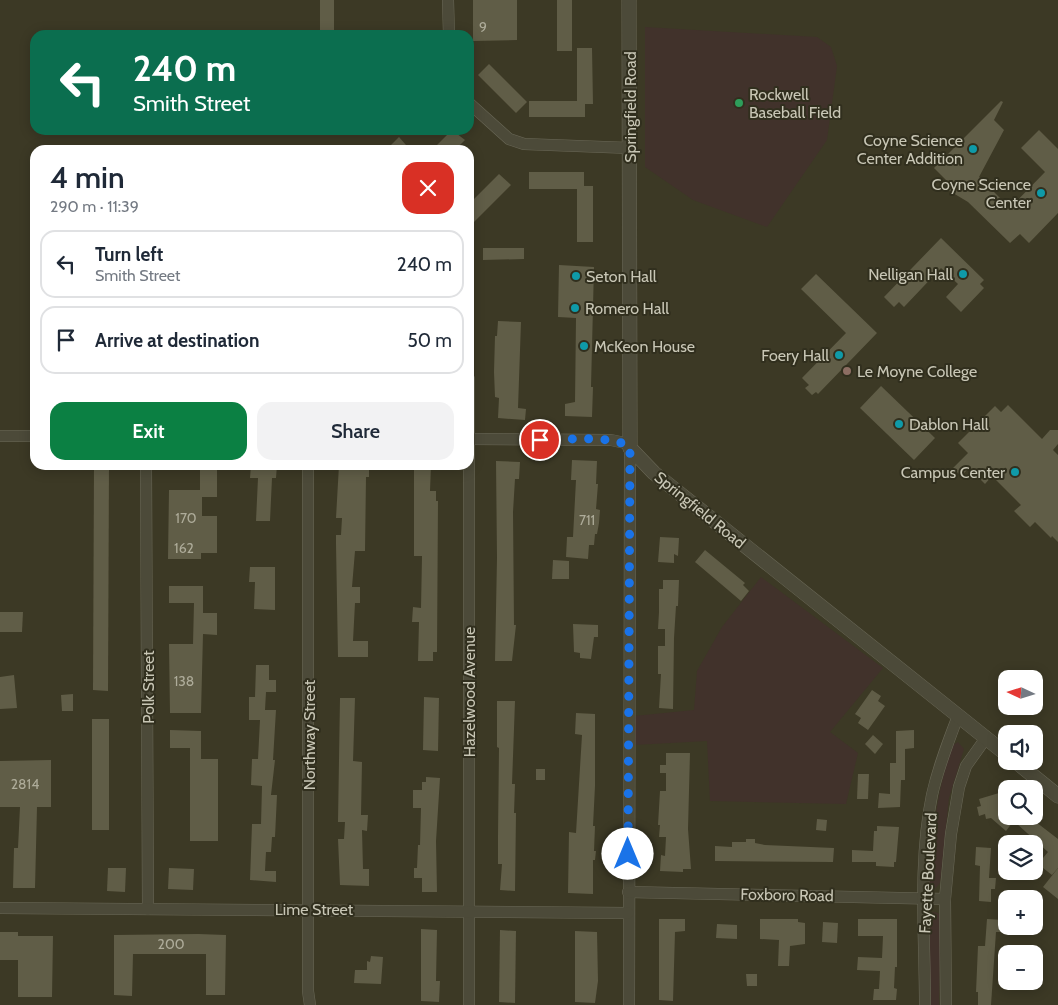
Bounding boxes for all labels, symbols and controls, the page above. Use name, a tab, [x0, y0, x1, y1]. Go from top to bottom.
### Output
house number: 9	[479, 18, 487, 36]
text: 240 m	[133, 47, 236, 90]
icon: left	[50, 50, 115, 115]
street label: Springfield Road	[621, 51, 640, 163]
place label: Rockwell Baseball Field	[749, 85, 841, 122]
text: Smith Street	[133, 90, 251, 117]
marker: Rockwell Baseball Field	[733, 97, 745, 109]
place label: Coyne Science Center Addition	[857, 131, 963, 168]
marker: Coyne Science Center Addition	[967, 143, 979, 155]
text: 4 min	[50, 159, 125, 196]
button: close	[402, 162, 454, 214]
place label: Coyne Science Center	[931, 175, 1032, 212]
marker: Coyne Science Center	[1035, 187, 1047, 199]
text: 290 m · 11:39	[50, 197, 139, 216]
text: Turn left	[95, 243, 163, 266]
icon: left	[52, 250, 80, 278]
text: 240 m	[397, 253, 452, 276]
place label: Nelligan Hall	[868, 265, 953, 284]
text: Smith Street	[95, 266, 180, 285]
place label: Seton Hall	[586, 267, 657, 286]
marker: Nelligan Hall	[957, 268, 969, 280]
marker: Seton Hall	[570, 270, 582, 282]
place label: Romero Hall	[585, 299, 669, 318]
marker: Romero Hall	[569, 302, 581, 314]
icon: arrive	[52, 326, 80, 354]
text: Arrive at destination	[95, 329, 259, 352]
text: 50 m	[408, 329, 452, 352]
place label: McKeon House	[594, 337, 695, 356]
marker: McKeon House	[578, 340, 590, 352]
place label: Foery Hall	[761, 346, 829, 365]
marker: Foery Hall	[833, 349, 845, 361]
place label: Le Moyne College	[857, 362, 977, 381]
marker: Le Moyne College	[841, 365, 853, 377]
button: Exit	[50, 402, 247, 460]
button: Share	[257, 402, 454, 460]
place label: Dablon Hall	[909, 415, 989, 434]
marker: Dablon Hall	[893, 418, 905, 430]
pin	[519, 419, 561, 461]
icon: arrive	[526, 426, 554, 454]
place label: Campus Center	[901, 463, 1006, 482]
marker: Campus Center	[1009, 466, 1021, 478]
street label: Springfield Road	[651, 468, 749, 552]
house number: 170	[175, 509, 197, 527]
house number: 711	[579, 511, 595, 529]
house number: 162	[174, 539, 194, 557]
street label: Hazelwood Avenue	[460, 627, 479, 757]
street label: Polk Street	[139, 650, 158, 724]
north arrow	[998, 670, 1042, 715]
map controls	[998, 670, 1043, 990]
house number: 138	[174, 672, 194, 690]
street label: Northway Street	[300, 679, 319, 790]
button: sound	[998, 725, 1043, 770]
house number: 2814	[11, 775, 39, 793]
button: search	[998, 780, 1043, 825]
street label: Fayette Boulevard	[915, 812, 941, 934]
position arrow	[601, 827, 653, 879]
button: layers	[998, 835, 1043, 880]
street label: Foxboro Road	[740, 885, 834, 905]
button: +	[998, 890, 1043, 935]
street label: Lime Street	[275, 900, 354, 919]
house number: 200	[158, 935, 185, 953]
button: −	[998, 945, 1043, 990]

